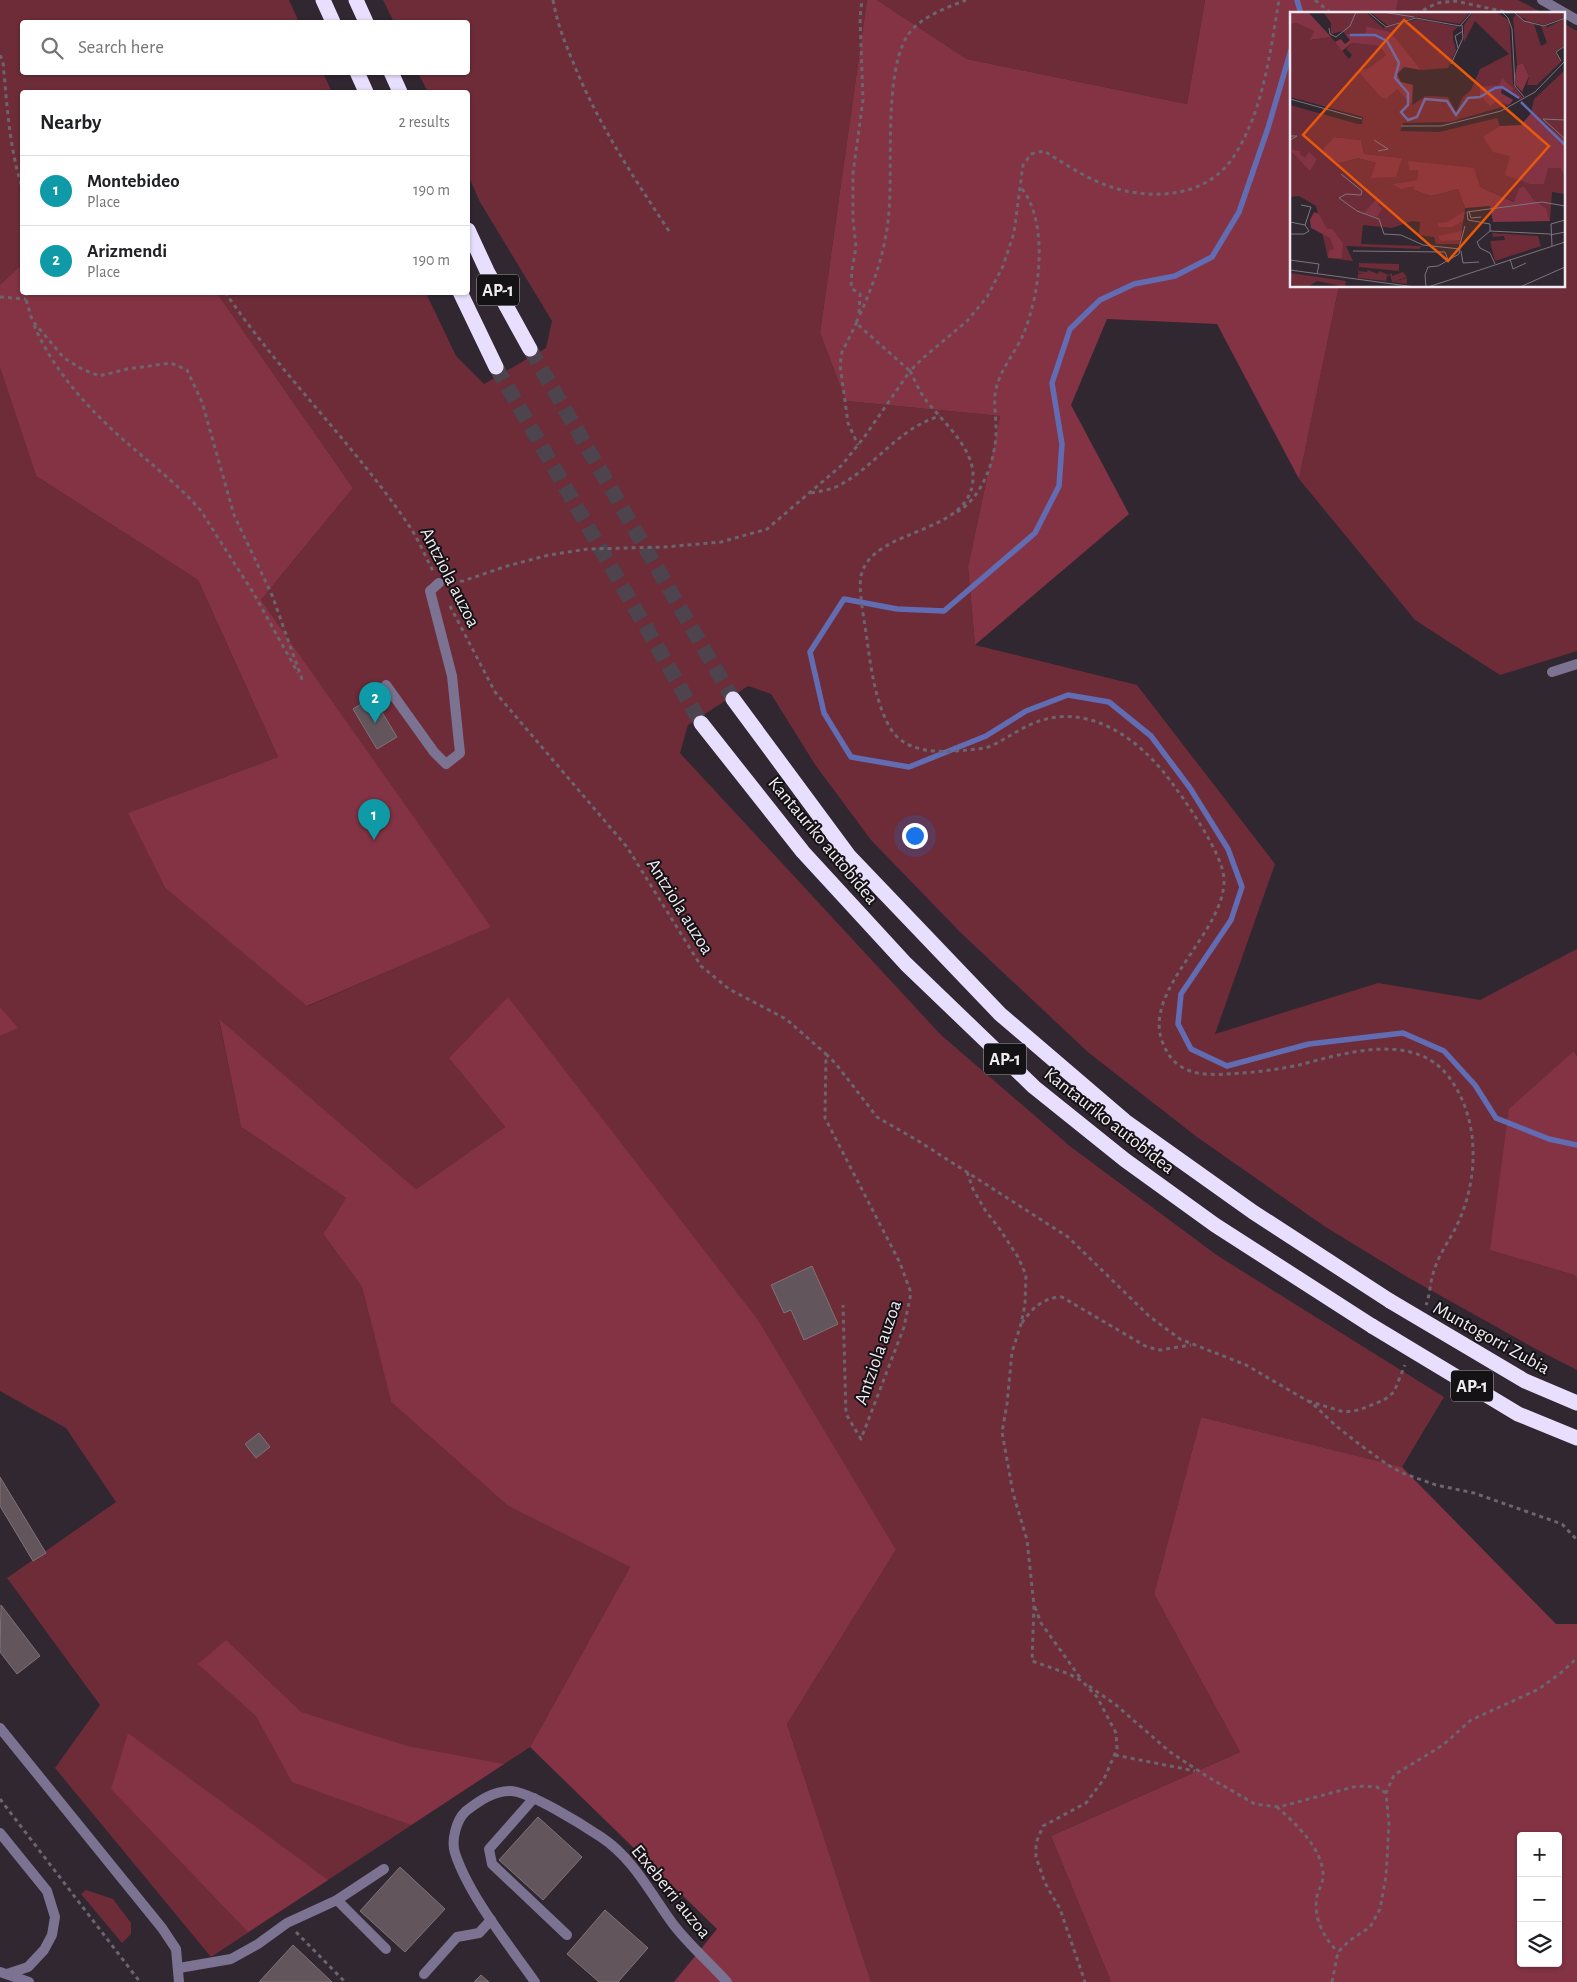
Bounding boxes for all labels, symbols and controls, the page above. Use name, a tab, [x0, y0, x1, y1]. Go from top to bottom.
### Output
inset map	[1290, 12, 1564, 288]
search box	[20, 20, 470, 75]
icon: search	[38, 34, 66, 62]
text: Search here	[78, 38, 164, 57]
text: Nearby	[40, 112, 101, 133]
text: 2 results	[398, 114, 450, 130]
text: Montebideo	[87, 172, 180, 191]
text: 1	[53, 182, 59, 198]
text: 190 m	[413, 182, 450, 198]
text: Place	[87, 194, 120, 210]
text: Arizmendi	[87, 242, 167, 261]
text: 2	[52, 252, 60, 268]
text: 190 m	[413, 252, 450, 268]
text: Place	[87, 264, 120, 280]
road number: AP-1	[477, 274, 519, 306]
street label: Antziola auzoa	[416, 525, 483, 631]
pin: 2	[359, 682, 391, 723]
street label: Kantauriko autobidea	[764, 774, 882, 908]
pin: 1	[358, 799, 390, 840]
your location	[902, 823, 928, 849]
street label: Antziola auzoa	[643, 855, 717, 958]
road number: AP-1	[984, 1044, 1026, 1074]
street label: Kantauriko autobidea	[1040, 1064, 1178, 1178]
street label: Antziola auzoa	[852, 1298, 905, 1407]
street label: Muntogorri Zubia	[1430, 1298, 1553, 1378]
road number: AP-1	[1451, 1370, 1493, 1402]
map controls	[1517, 1832, 1562, 1967]
button: +	[1517, 1832, 1562, 1877]
street label: Etxeberri auzoa	[628, 1842, 714, 1942]
button: −	[1517, 1877, 1562, 1922]
button: layers	[1517, 1922, 1562, 1967]

